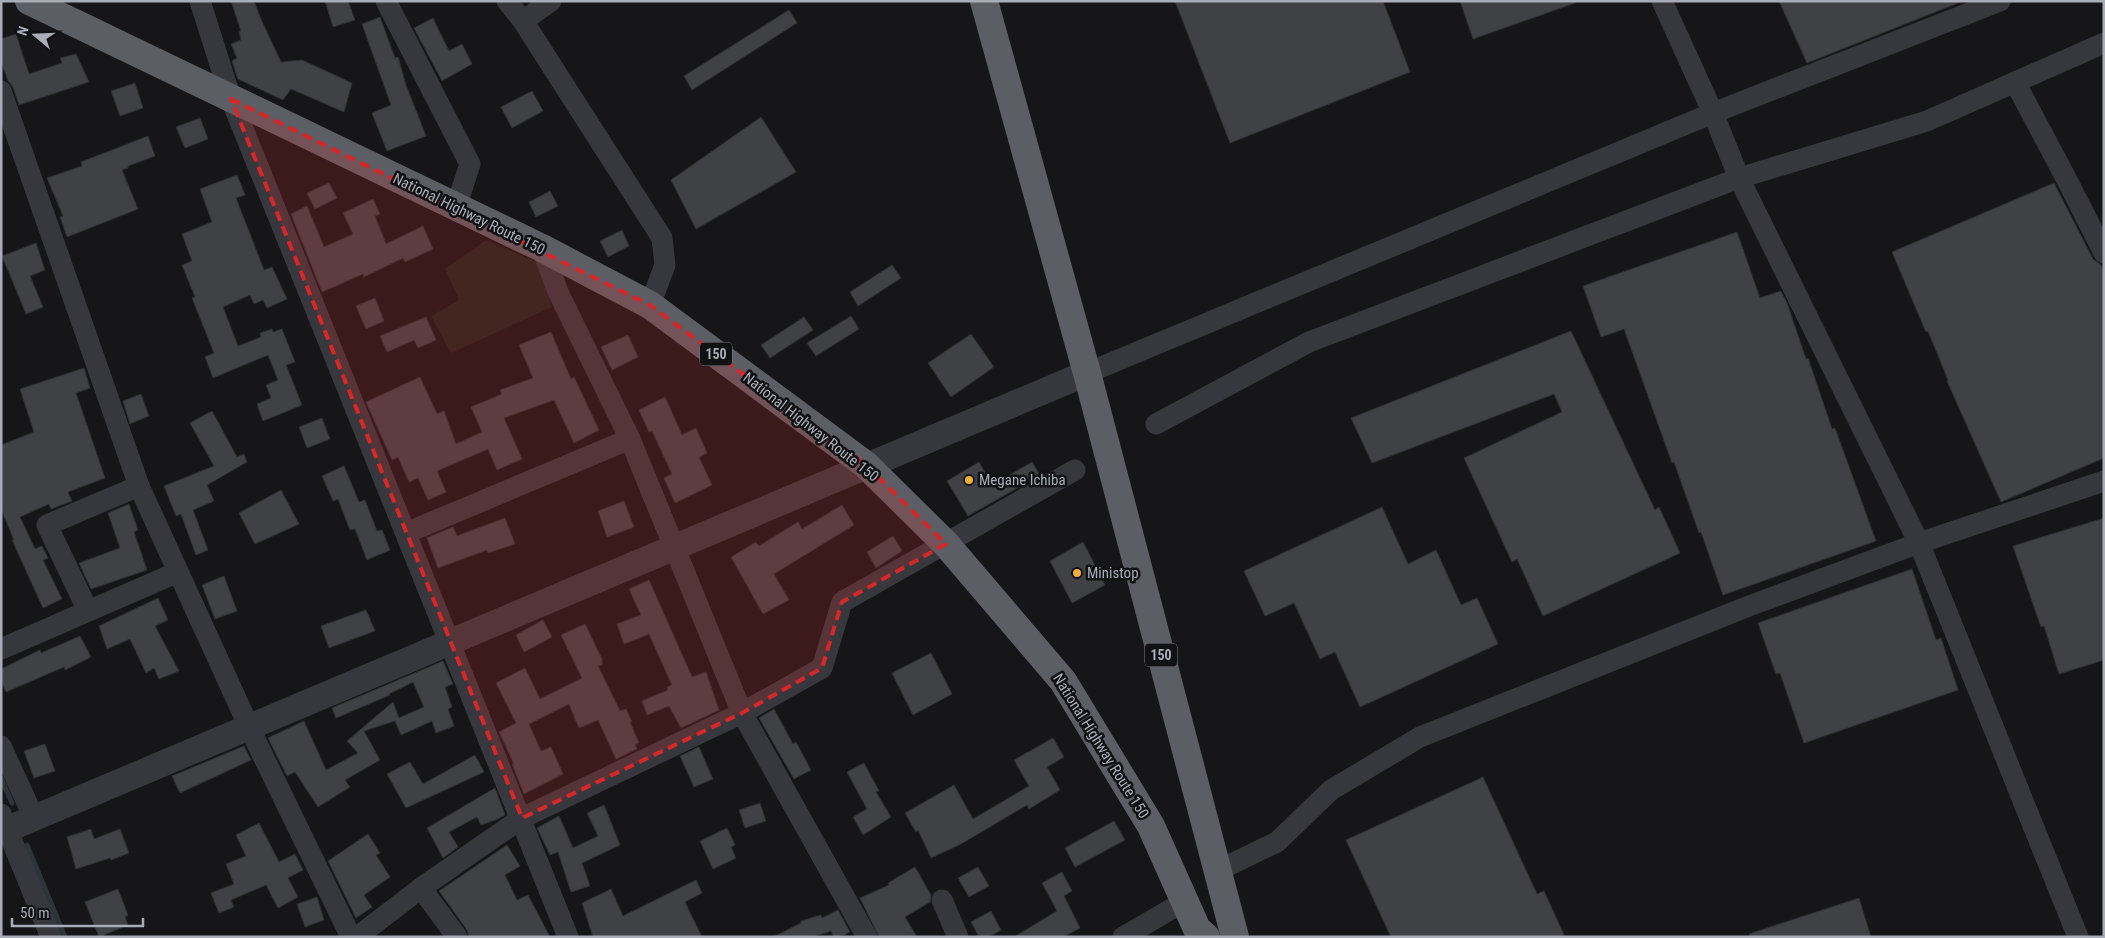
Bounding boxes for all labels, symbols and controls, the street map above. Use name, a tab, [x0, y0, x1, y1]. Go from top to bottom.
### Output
north arrow	[10, 10, 60, 60]
text: N	[14, 24, 32, 37]
street label: National Highway Route 150	[390, 169, 548, 259]
road number: 150	[700, 342, 732, 366]
street label: National Highway Route 150	[740, 369, 882, 485]
place label: Megane Ichiba	[979, 471, 1066, 489]
marker: Megane Ichiba	[963, 474, 975, 486]
place label: Ministop	[1087, 564, 1139, 582]
marker: Ministop	[1071, 567, 1083, 579]
road number: 150	[1145, 644, 1177, 666]
street label: National Highway Route 150	[1049, 670, 1153, 822]
scale bar	[12, 896, 144, 928]
text: 50 m	[20, 904, 50, 922]

